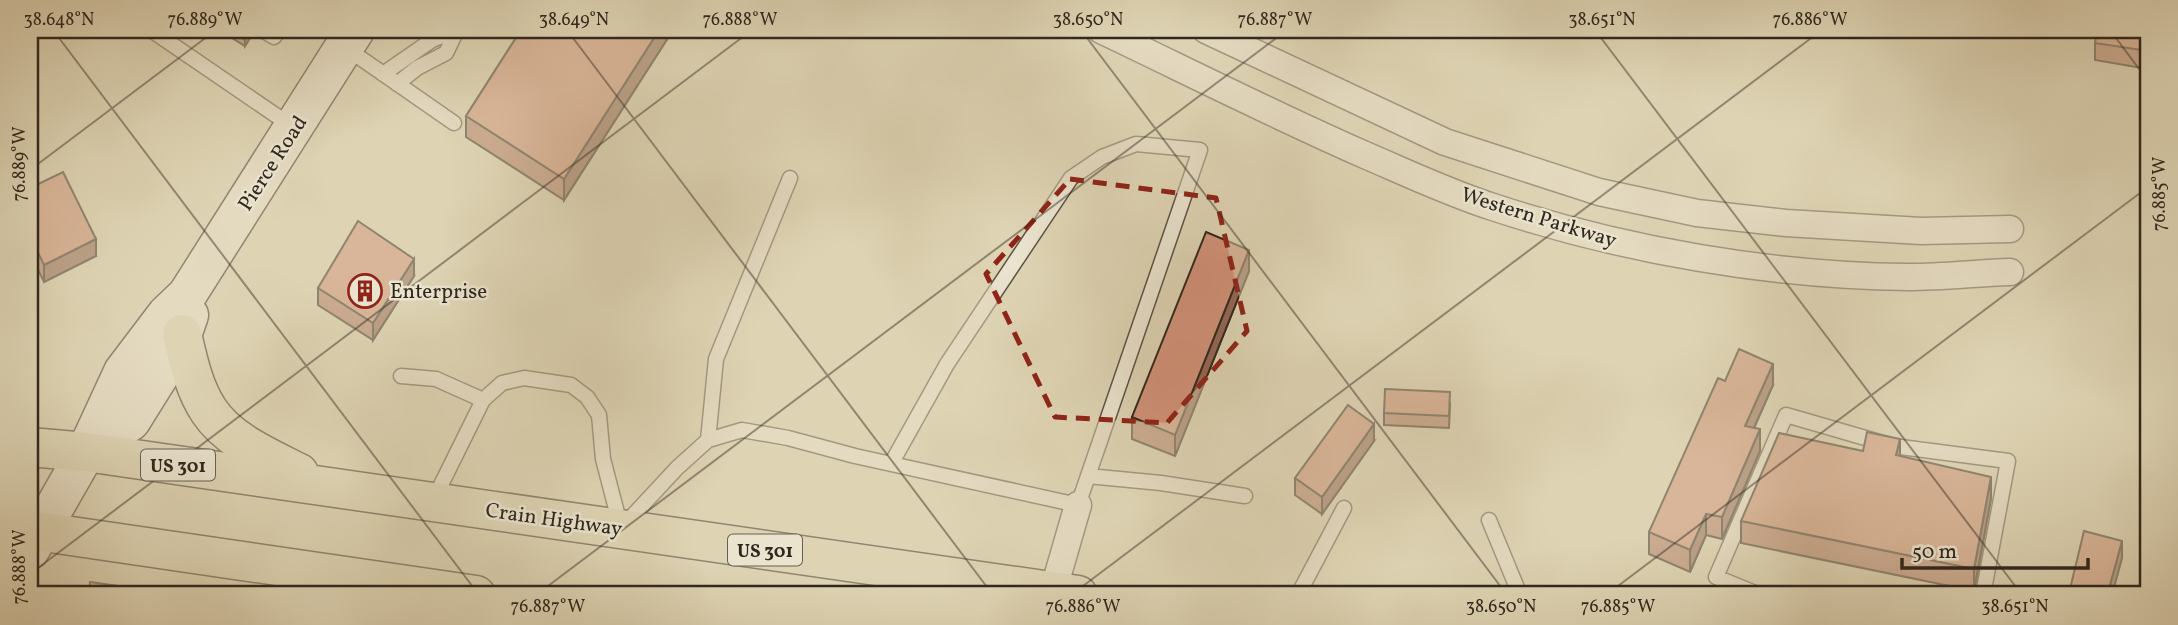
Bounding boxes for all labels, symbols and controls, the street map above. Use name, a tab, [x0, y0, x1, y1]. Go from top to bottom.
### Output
text: 38.648°N	[24, 8, 94, 33]
text: 76.889°W	[167, 8, 243, 33]
text: 38.649°N	[539, 8, 609, 33]
text: 76.888°W	[702, 8, 778, 33]
text: 38.650°N	[1053, 8, 1123, 33]
text: 76.887°W	[1238, 8, 1312, 33]
text: 38.651°N	[1568, 8, 1636, 33]
text: 76.886°W	[1772, 8, 1848, 33]
street label: Pierce Road	[232, 111, 315, 217]
text: 76.889°W	[8, 126, 33, 202]
text: 76.885°W	[2148, 157, 2173, 231]
street label: Western Parkway	[1457, 181, 1621, 256]
building icon: Enterprise	[346, 272, 384, 310]
place label: Enterprise	[390, 278, 487, 307]
road number: US 301	[141, 450, 215, 480]
street label: Crain Highway	[483, 497, 625, 545]
scale bar	[1902, 527, 2087, 571]
text: 76.888°W	[8, 529, 33, 605]
road number: US 301	[728, 534, 802, 566]
text: 50 m	[1912, 538, 1957, 567]
text: 76.887°W	[511, 595, 585, 620]
text: 76.886°W	[1045, 595, 1121, 620]
text: 38.650°N	[1466, 595, 1536, 620]
text: 76.885°W	[1581, 595, 1655, 620]
text: 38.651°N	[1981, 595, 2049, 620]

